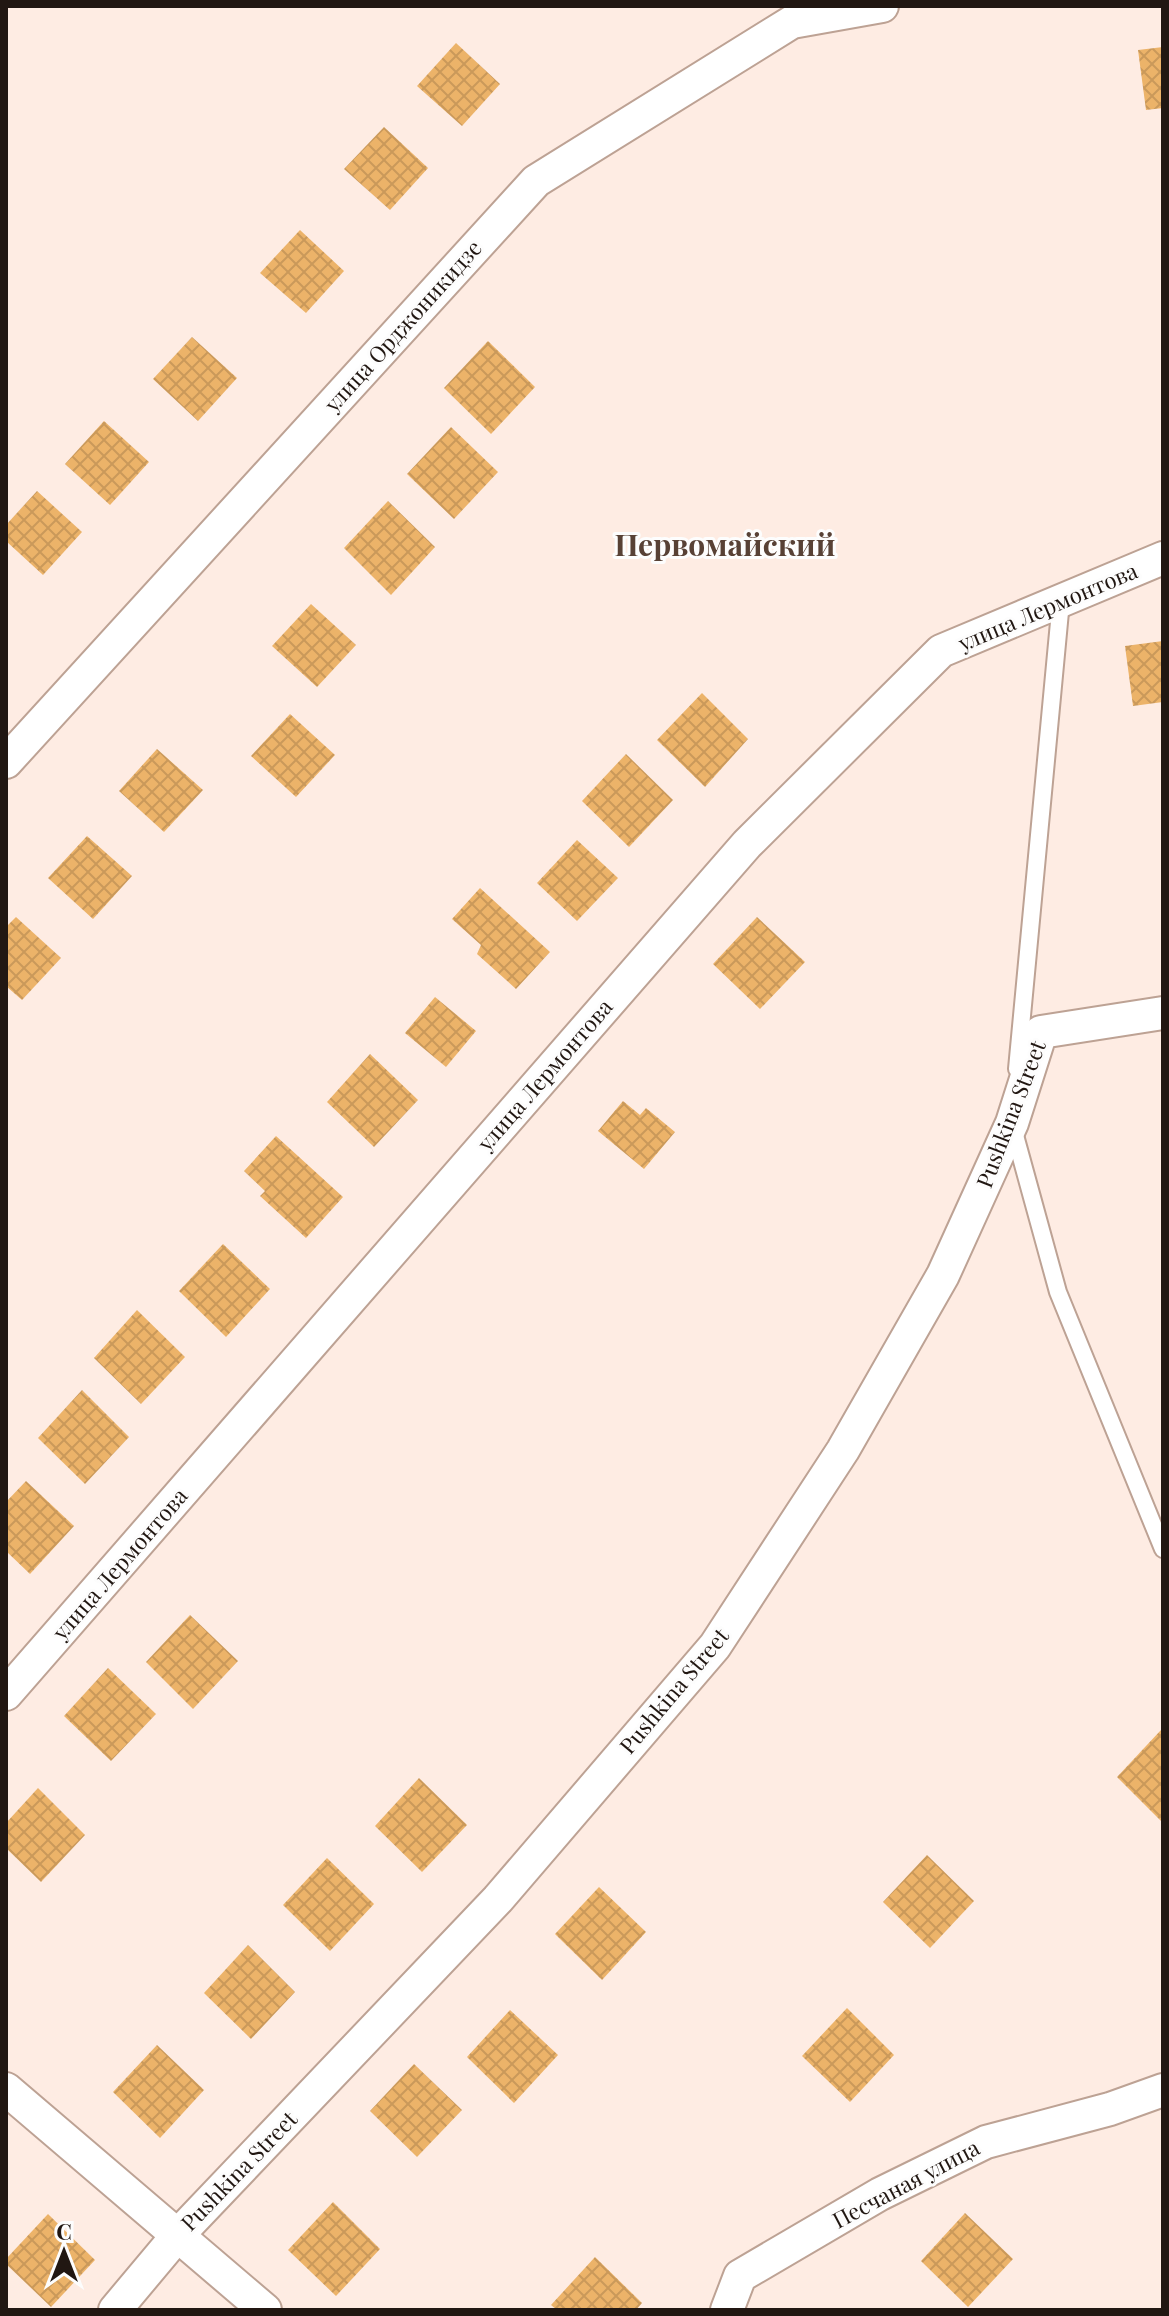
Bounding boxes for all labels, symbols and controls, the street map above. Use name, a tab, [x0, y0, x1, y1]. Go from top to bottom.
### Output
street label: улица Орджоникидзе	[316, 233, 488, 419]
district label: Первомайский	[615, 524, 835, 564]
street label: улица Лермонтова	[953, 555, 1142, 658]
street label: улица Лермонтова	[469, 992, 619, 1157]
street label: Pushkina Street	[968, 1035, 1052, 1192]
street label: улица Лермонтова	[44, 1481, 194, 1646]
street label: Pushkina Street	[612, 1620, 735, 1759]
street label: Pushkina Street	[174, 2103, 304, 2237]
street label: Песчаная улица	[827, 2132, 984, 2235]
north arrow	[24, 2212, 104, 2292]
text: С	[56, 2216, 72, 2246]

